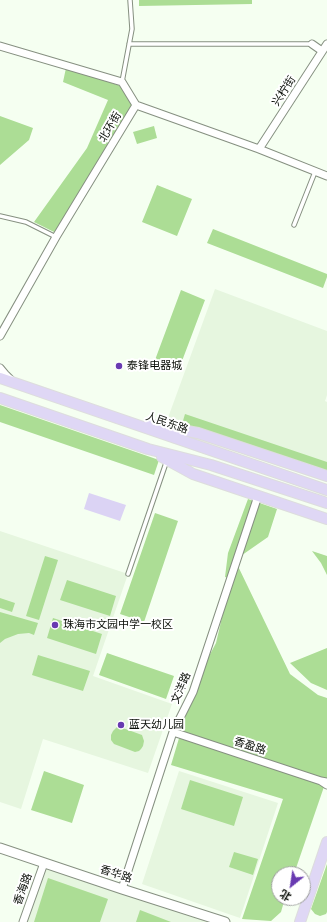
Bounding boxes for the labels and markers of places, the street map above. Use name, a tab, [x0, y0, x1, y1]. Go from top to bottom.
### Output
place label: 泰锋电器城	[127, 359, 182, 373]
marker: 泰锋电器城	[114, 361, 124, 371]
place label: 珠海市文园中学一校区	[63, 618, 173, 632]
marker: 珠海市文园中学一校区	[50, 620, 60, 630]
place label: 蓝天幼儿园	[129, 718, 184, 732]
marker: 蓝天幼儿园	[116, 720, 126, 730]

